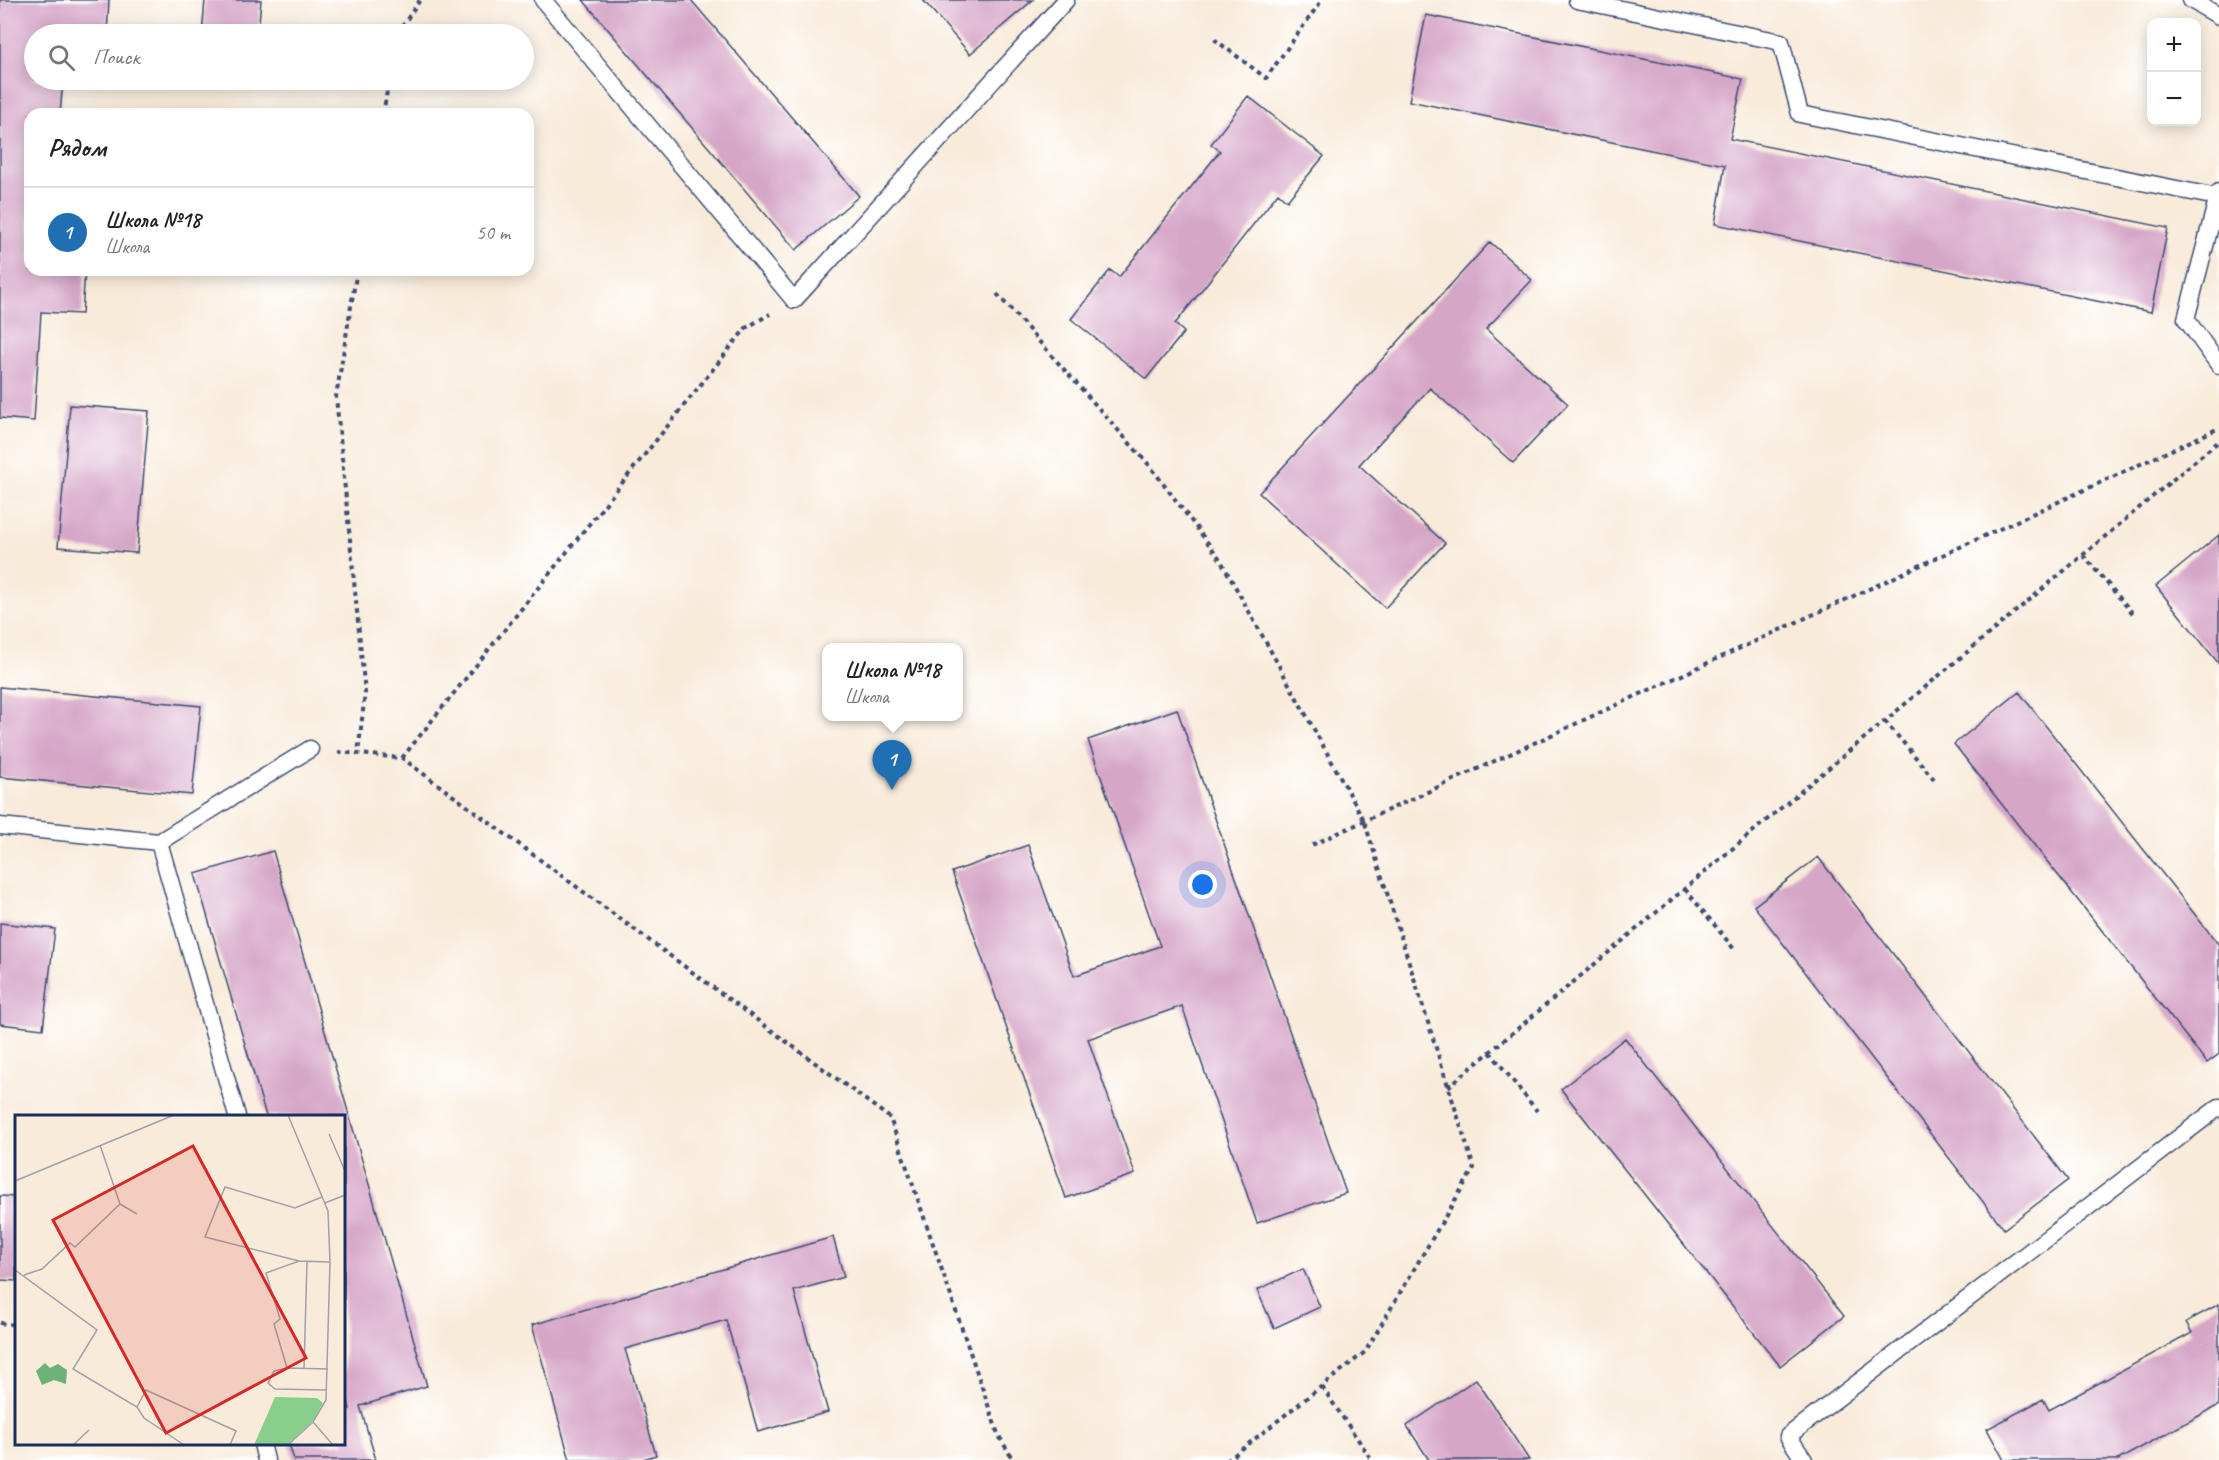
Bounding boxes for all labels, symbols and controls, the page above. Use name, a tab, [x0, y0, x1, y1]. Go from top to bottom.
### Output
map controls	[2147, 18, 2201, 126]
button: +	[2147, 18, 2201, 72]
search box	[24, 24, 534, 90]
icon: search	[45, 41, 78, 74]
text: Поиск	[93, 43, 139, 71]
button: −	[2147, 72, 2201, 126]
text: Рядом	[48, 131, 106, 164]
text: Школа №18	[105, 206, 201, 234]
text: 1	[63, 220, 72, 245]
text: 50 m	[476, 220, 510, 245]
text: Школа	[105, 234, 149, 259]
popup	[822, 643, 963, 721]
text: Школа №18	[845, 656, 940, 684]
text: Школа	[845, 684, 889, 709]
pin: 1	[872, 740, 912, 790]
your location	[1188, 870, 1217, 899]
inset map	[15, 1115, 345, 1445]

